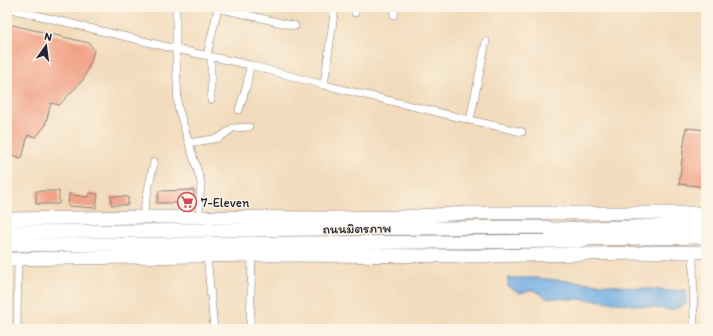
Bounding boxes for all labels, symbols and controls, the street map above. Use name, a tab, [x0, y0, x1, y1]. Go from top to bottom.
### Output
north arrow	[26, 26, 66, 66]
text: N	[43, 30, 53, 44]
supermarket icon: 7-Eleven	[176, 191, 198, 213]
place label: 7-Eleven	[201, 195, 250, 210]
street label: ถนนมิตรภาพ	[322, 220, 392, 237]

